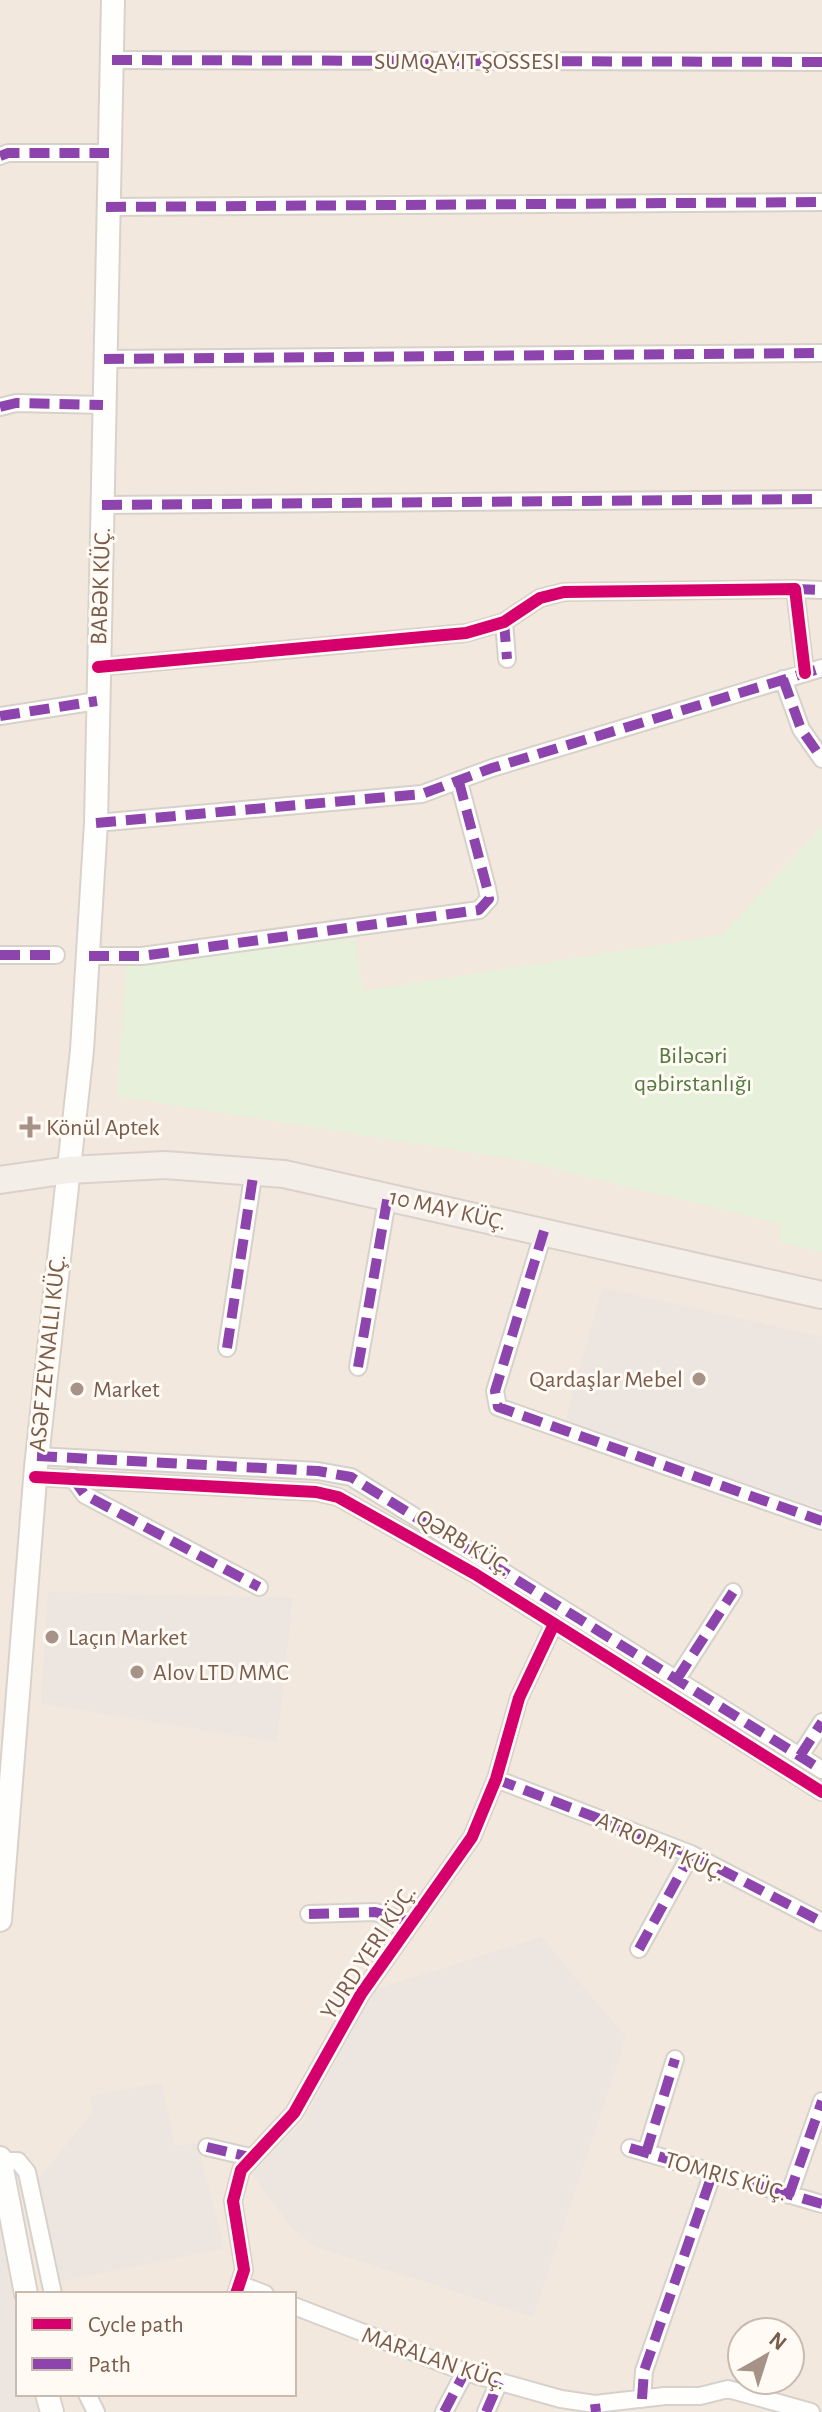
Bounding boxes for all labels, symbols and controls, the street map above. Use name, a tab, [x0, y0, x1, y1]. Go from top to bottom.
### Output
street label: SUMQAYIT ŞOSSESI	[374, 50, 560, 74]
street label: BABƏK KÜÇ.	[86, 527, 115, 645]
park label: Biləcəri qəbirstanlığı	[634, 1044, 752, 1096]
place label: Könül Aptek	[46, 1116, 160, 1140]
marker: Könül Aptek	[21, 1118, 39, 1136]
street label: 10 MAY KÜÇ.	[387, 1184, 509, 1235]
street label: ASƏF ZEYNALLI KÜÇ.	[25, 1253, 70, 1453]
place label: Qardaşlar Mebel	[529, 1368, 683, 1392]
marker: Qardaşlar Mebel	[690, 1370, 708, 1388]
place label: Market	[93, 1378, 160, 1402]
marker: Market	[68, 1380, 86, 1398]
street label: QƏRB KÜÇ.	[412, 1504, 516, 1581]
place label: Laçın Market	[68, 1626, 187, 1650]
marker: Laçın Market	[43, 1628, 61, 1646]
place label: Alov LTD MMC	[153, 1661, 289, 1685]
marker: Alov LTD MMC	[128, 1663, 146, 1681]
street label: ATROPAT KÜÇ.	[593, 1807, 729, 1886]
street label: YURD YERI KÜÇ.	[316, 1881, 421, 2024]
street label: TOMRIS KÜÇ.	[662, 2147, 790, 2206]
legend	[16, 2292, 296, 2396]
text: Cycle path	[88, 2313, 184, 2337]
north arrow	[726, 2316, 806, 2396]
street label: MARALAN KÜÇ.	[359, 2322, 509, 2395]
text: N	[765, 2328, 791, 2355]
text: Path	[88, 2353, 131, 2377]

